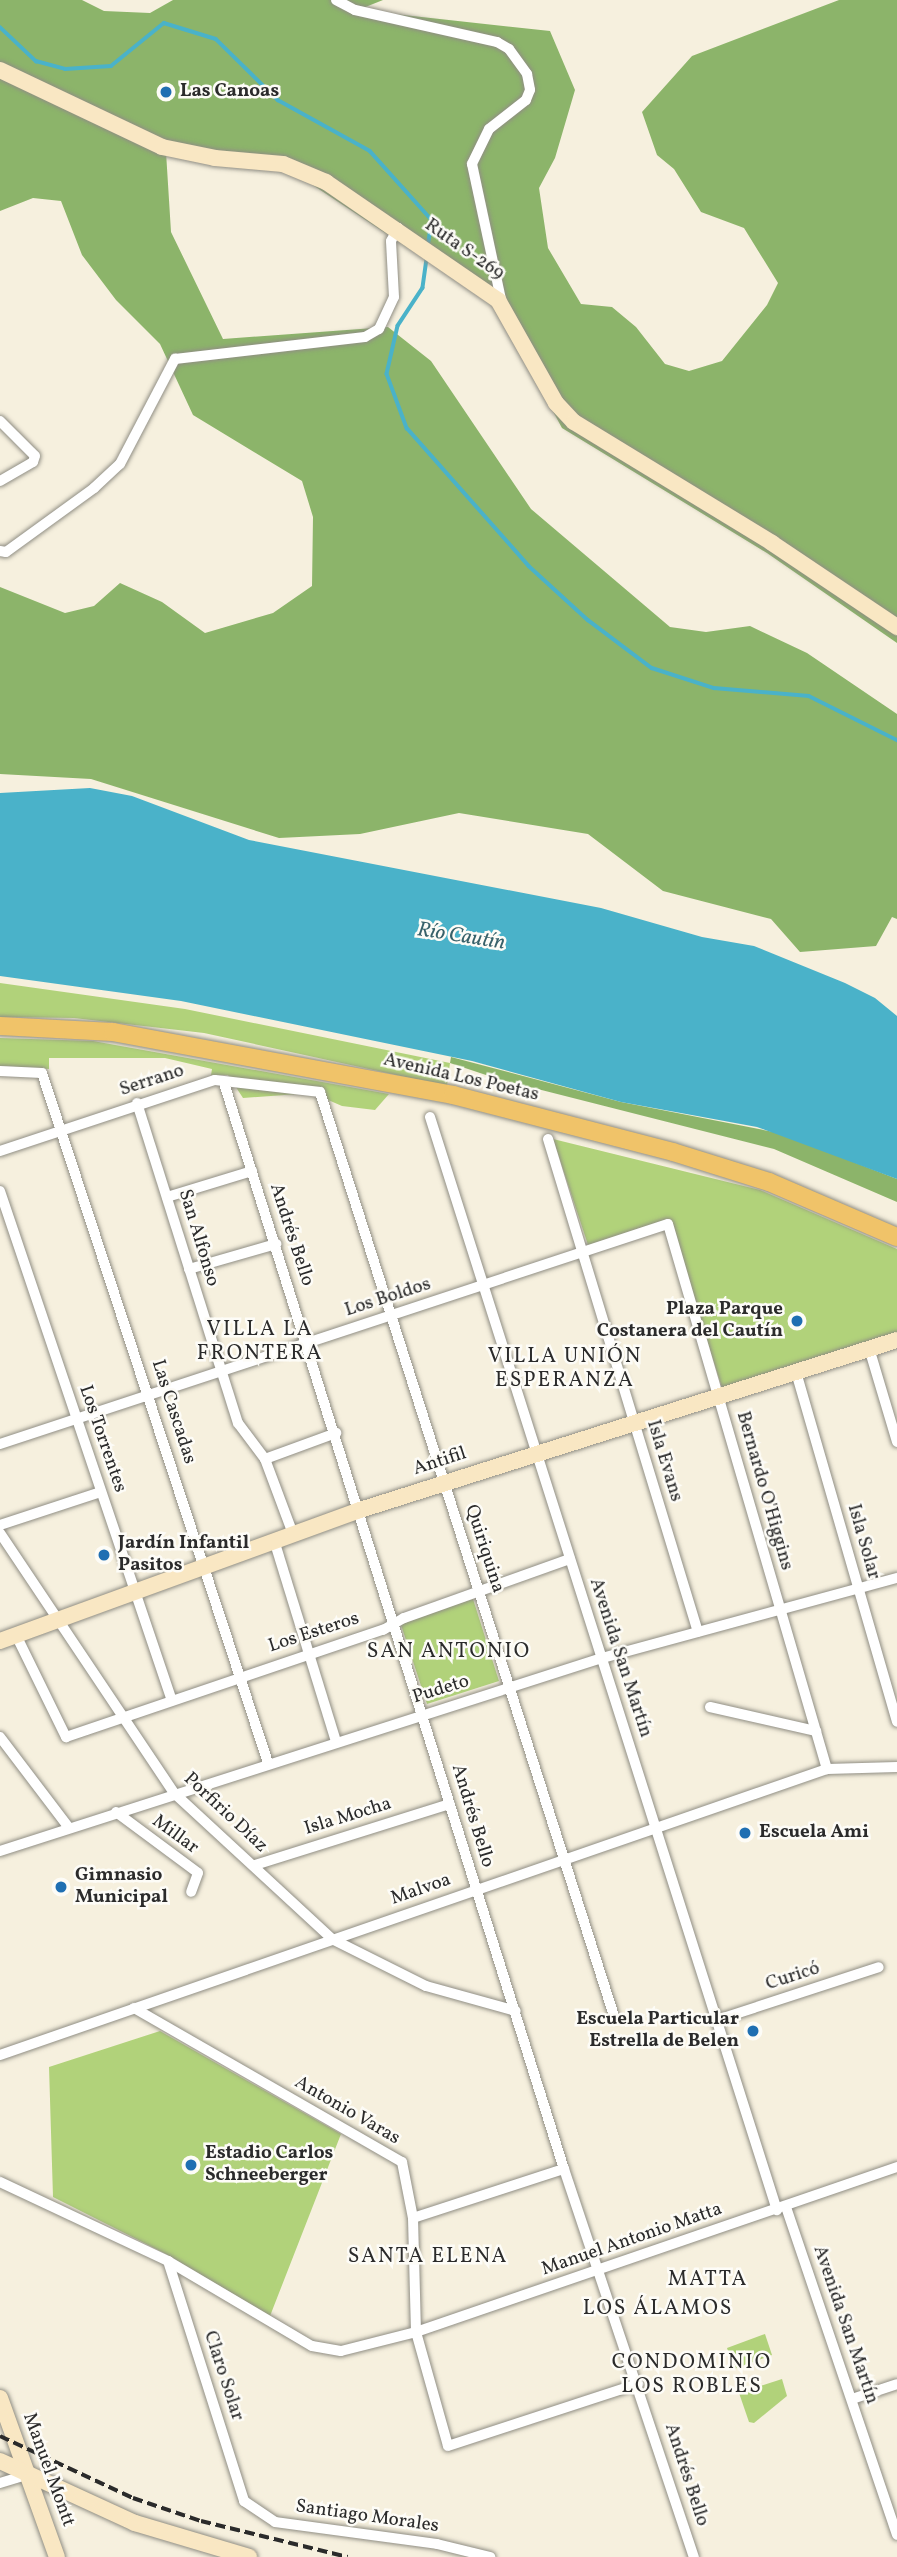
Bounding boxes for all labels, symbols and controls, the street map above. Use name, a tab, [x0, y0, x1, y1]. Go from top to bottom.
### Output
place label: Las Canoas	[180, 81, 279, 103]
marker: Las Canoas	[158, 84, 174, 100]
street label: Ruta S-269	[420, 214, 508, 286]
water label: Río Cautín	[415, 918, 507, 956]
street label: Avenida Los Poetas	[381, 1049, 541, 1107]
street label: Serrano	[117, 1060, 187, 1102]
street label: Andrés Bello	[264, 1181, 318, 1289]
street label: San Alfonso	[172, 1187, 224, 1289]
street label: Los Boldos	[342, 1273, 434, 1323]
place label: Plaza Parque Costanera del Cautín	[597, 1299, 783, 1343]
marker: Plaza Parque Costanera del Cautín	[789, 1313, 805, 1329]
district label: VILLA LA FRONTERA	[198, 1317, 322, 1367]
district label: VILLA UNIÓN ESPERANZA	[489, 1344, 641, 1394]
street label: Las Cascadas	[145, 1357, 201, 1467]
street label: Los Torrentes	[73, 1382, 131, 1496]
street label: Bernardo O'Higgins	[730, 1409, 798, 1573]
street label: Isla Evans	[641, 1417, 687, 1505]
street label: Antifil	[410, 1443, 470, 1481]
street label: Quiriquina	[459, 1502, 509, 1596]
street label: Isla Solar	[841, 1502, 885, 1582]
place label: Jardín Infantil Pasitos	[118, 1533, 249, 1577]
marker: Jardín Infantil Pasitos	[96, 1547, 112, 1563]
street label: Avenida San Martín	[584, 1576, 656, 1740]
street label: Los Esteros	[266, 1608, 362, 1658]
district label: SAN ANTONIO	[368, 1639, 530, 1665]
street label: Pudeto	[410, 1671, 472, 1709]
street label: Andrés Bello	[446, 1762, 498, 1870]
street label: Porfirio Díaz	[178, 1768, 272, 1858]
street label: Isla Mocha	[302, 1793, 394, 1841]
street label: Millar	[147, 1810, 203, 1860]
place label: Escuela Ami	[759, 1822, 869, 1844]
marker: Escuela Ami	[737, 1825, 753, 1841]
place label: Gimnasio Municipal	[75, 1865, 168, 1909]
street label: Malvoa	[388, 1869, 454, 1911]
marker: Gimnasio Municipal	[53, 1879, 69, 1895]
street label: Curicó	[763, 1958, 823, 1996]
place label: Escuela Particular Estrella de Belen	[576, 2009, 739, 2053]
marker: Escuela Particular Estrella de Belen	[745, 2023, 761, 2039]
street label: Antonio Varas	[290, 2071, 404, 2151]
place label: Estadio Carlos Schneeberger	[205, 2143, 333, 2187]
marker: Estadio Carlos Schneeberger	[183, 2157, 199, 2173]
street label: Manuel Antonio Matta	[539, 2198, 725, 2282]
street label: Avenida San Martín	[807, 2243, 883, 2407]
district label: SANTA ELENA	[349, 2244, 507, 2270]
district label: MATTA	[668, 2267, 748, 2293]
district label: LOS ÁLAMOS	[584, 2296, 732, 2322]
street label: Claro Solar	[198, 2328, 248, 2424]
district label: CONDOMINIO LOS ROBLES	[613, 2350, 771, 2400]
street label: Manuel Montt	[17, 2410, 79, 2530]
street label: Andrés Bello	[659, 2421, 713, 2529]
street label: Santiago Morales	[294, 2496, 440, 2538]

